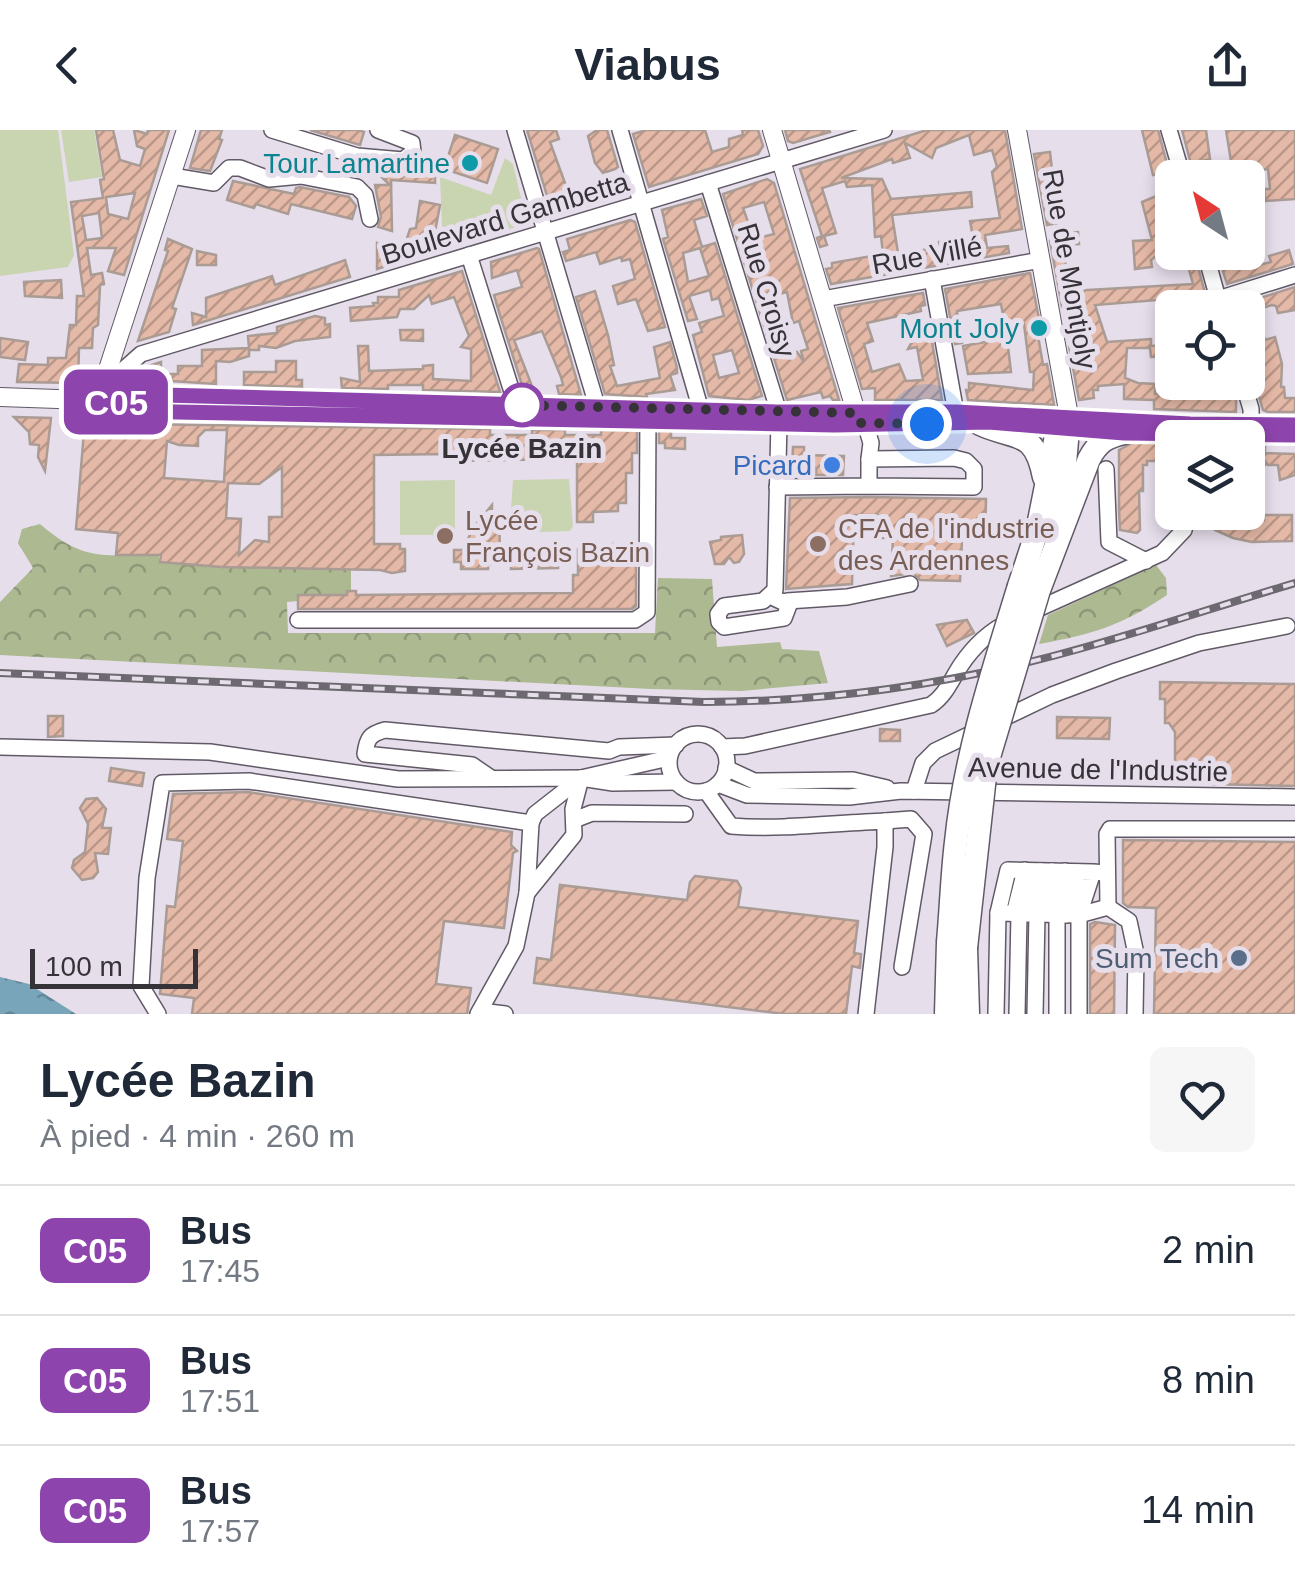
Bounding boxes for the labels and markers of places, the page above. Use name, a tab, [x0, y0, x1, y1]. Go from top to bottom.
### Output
place label: Tour Lamartine	[263, 148, 450, 179]
marker: Tour Lamartine	[459, 152, 481, 174]
place label: Mont Joly	[899, 313, 1019, 344]
marker: Mont Joly	[1028, 317, 1050, 339]
marker: Lycée Bazin	[501, 384, 543, 426]
place label: Lycée Bazin	[442, 433, 602, 464]
place label: Picard	[733, 450, 812, 481]
marker: Picard	[821, 454, 843, 476]
place label: Lycée François Bazin	[465, 505, 650, 568]
place label: CFA de l'industrie des Ardennes	[838, 513, 1055, 576]
marker: Lycée François Bazin	[434, 525, 456, 547]
marker: CFA de l'industrie des Ardennes	[807, 533, 829, 555]
place label: Sum Tech	[1095, 943, 1219, 974]
marker: Sum Tech	[1228, 947, 1250, 969]

